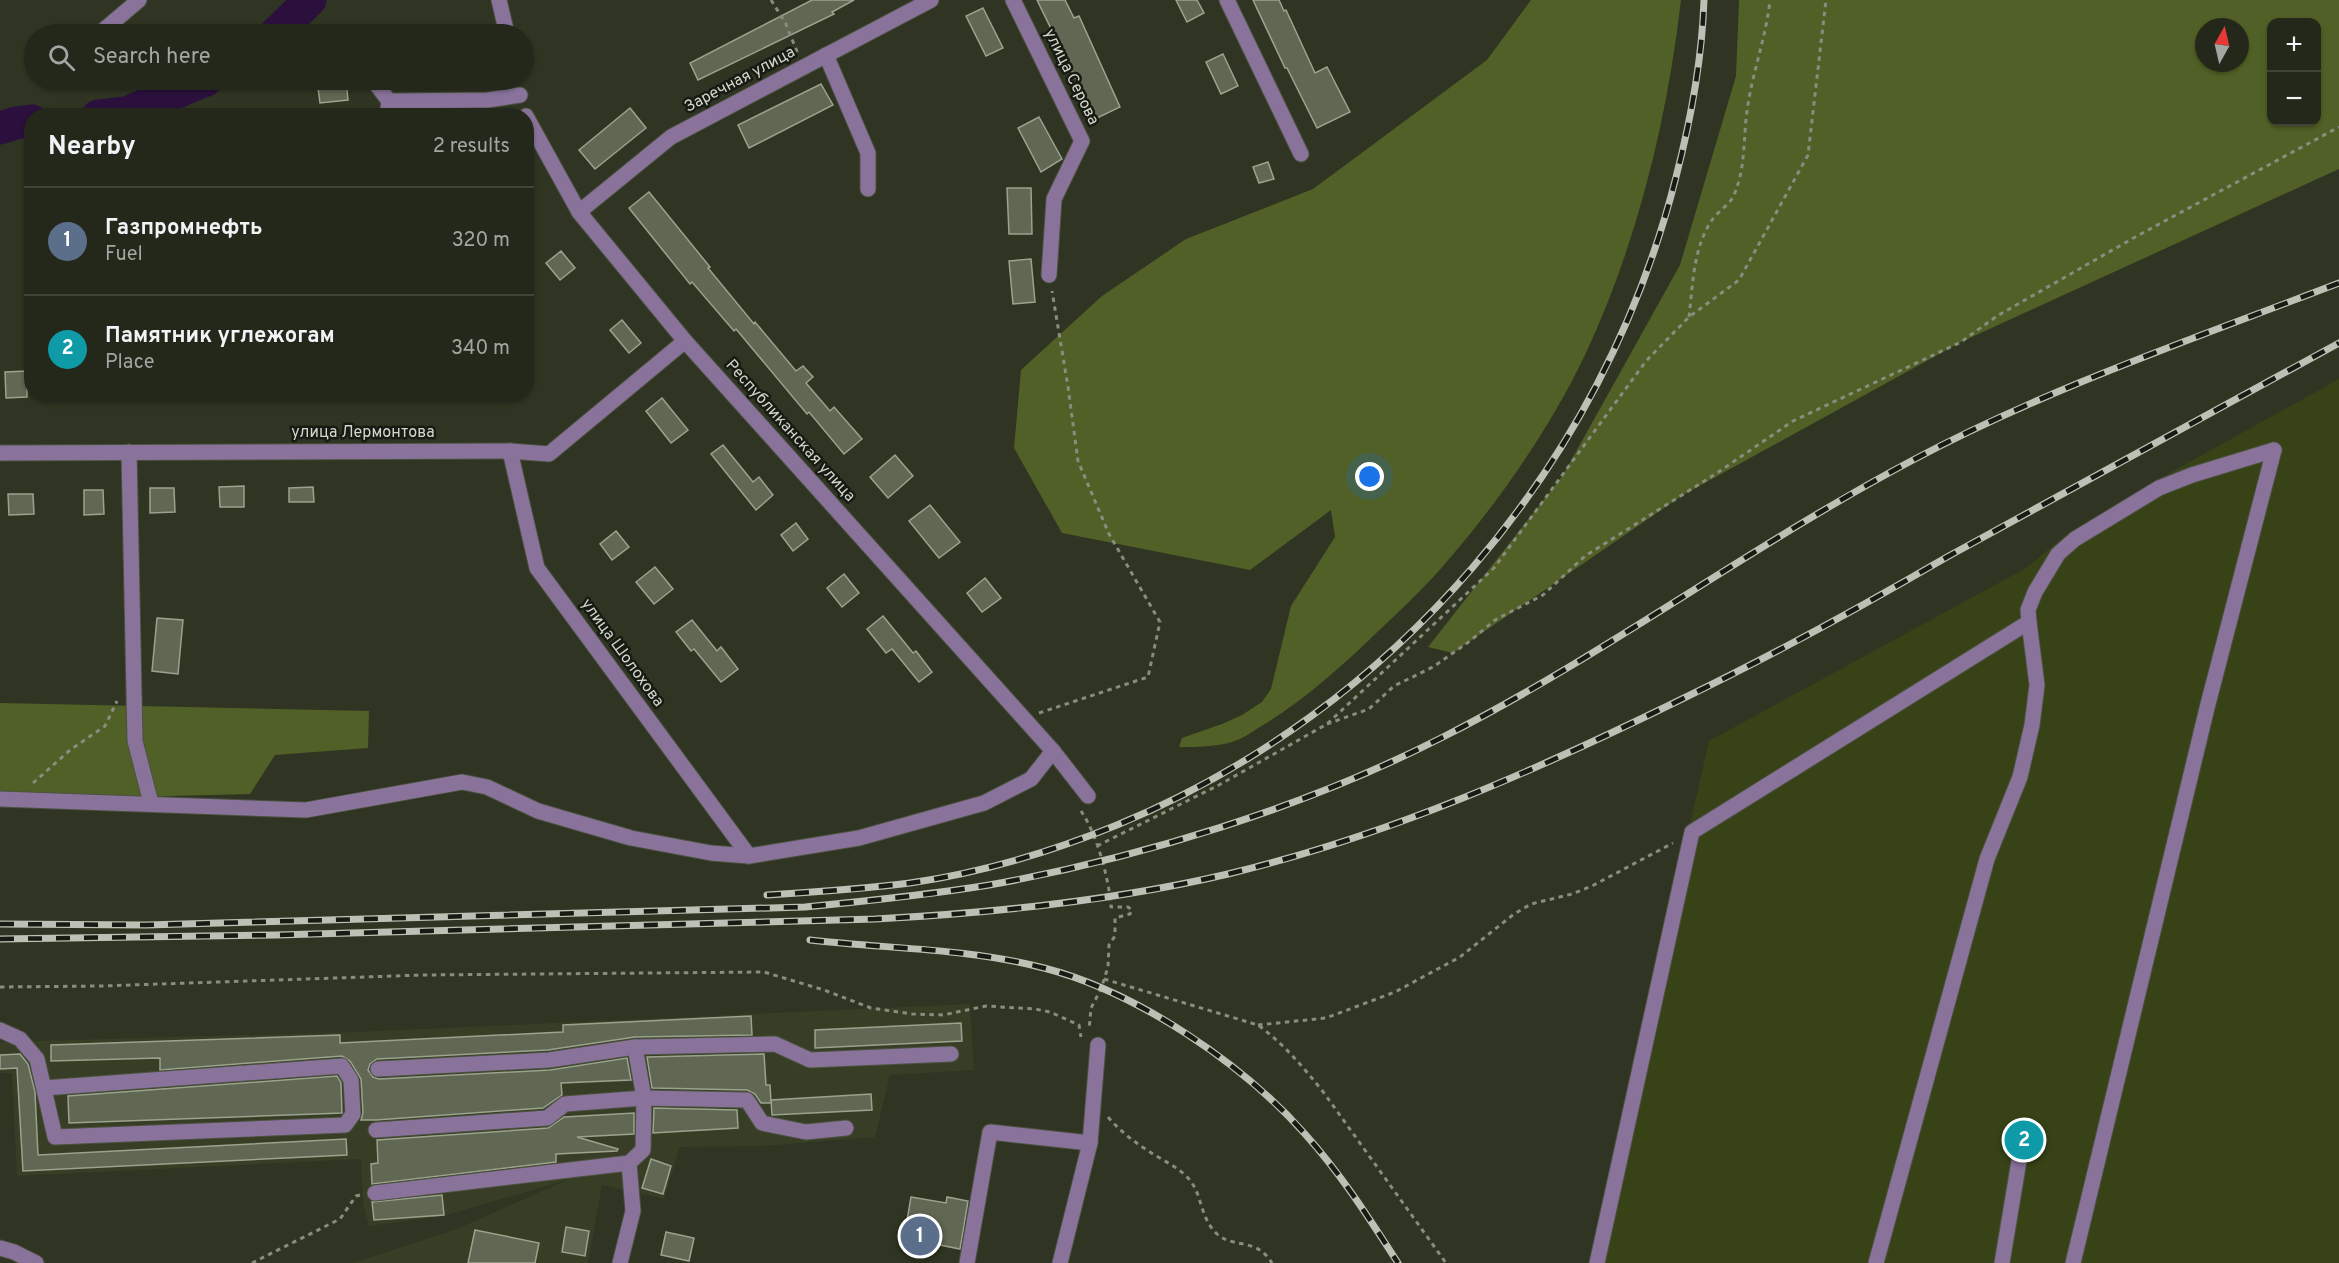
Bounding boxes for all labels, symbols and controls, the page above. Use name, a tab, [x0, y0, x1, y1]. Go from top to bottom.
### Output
north arrow	[2195, 18, 2249, 72]
map controls	[2267, 18, 2321, 126]
button: +	[2267, 18, 2321, 72]
search box	[24, 24, 534, 90]
street label: улица Серова	[1039, 26, 1103, 128]
icon: search	[45, 41, 78, 74]
street label: Заречная улица	[681, 42, 799, 118]
text: Search here	[93, 44, 211, 71]
button: −	[2267, 72, 2321, 126]
text: Nearby	[48, 131, 136, 164]
text: 2 results	[433, 134, 510, 160]
text: Газпромнефть	[105, 215, 263, 242]
text: 1	[64, 228, 72, 254]
text: 320 m	[452, 228, 510, 254]
text: Fuel	[105, 242, 143, 268]
text: Памятник углежогам	[105, 323, 335, 350]
text: 2	[61, 336, 74, 362]
text: 340 m	[451, 336, 510, 362]
text: Place	[105, 350, 155, 376]
street label: Республиканская улица	[721, 356, 859, 506]
street label: улица Лермонтова	[291, 423, 435, 443]
your location	[1355, 462, 1384, 491]
street label: улица Шолохова	[576, 595, 668, 711]
pin: 2	[2004, 1118, 2044, 1162]
pin: 1	[900, 1214, 940, 1258]

